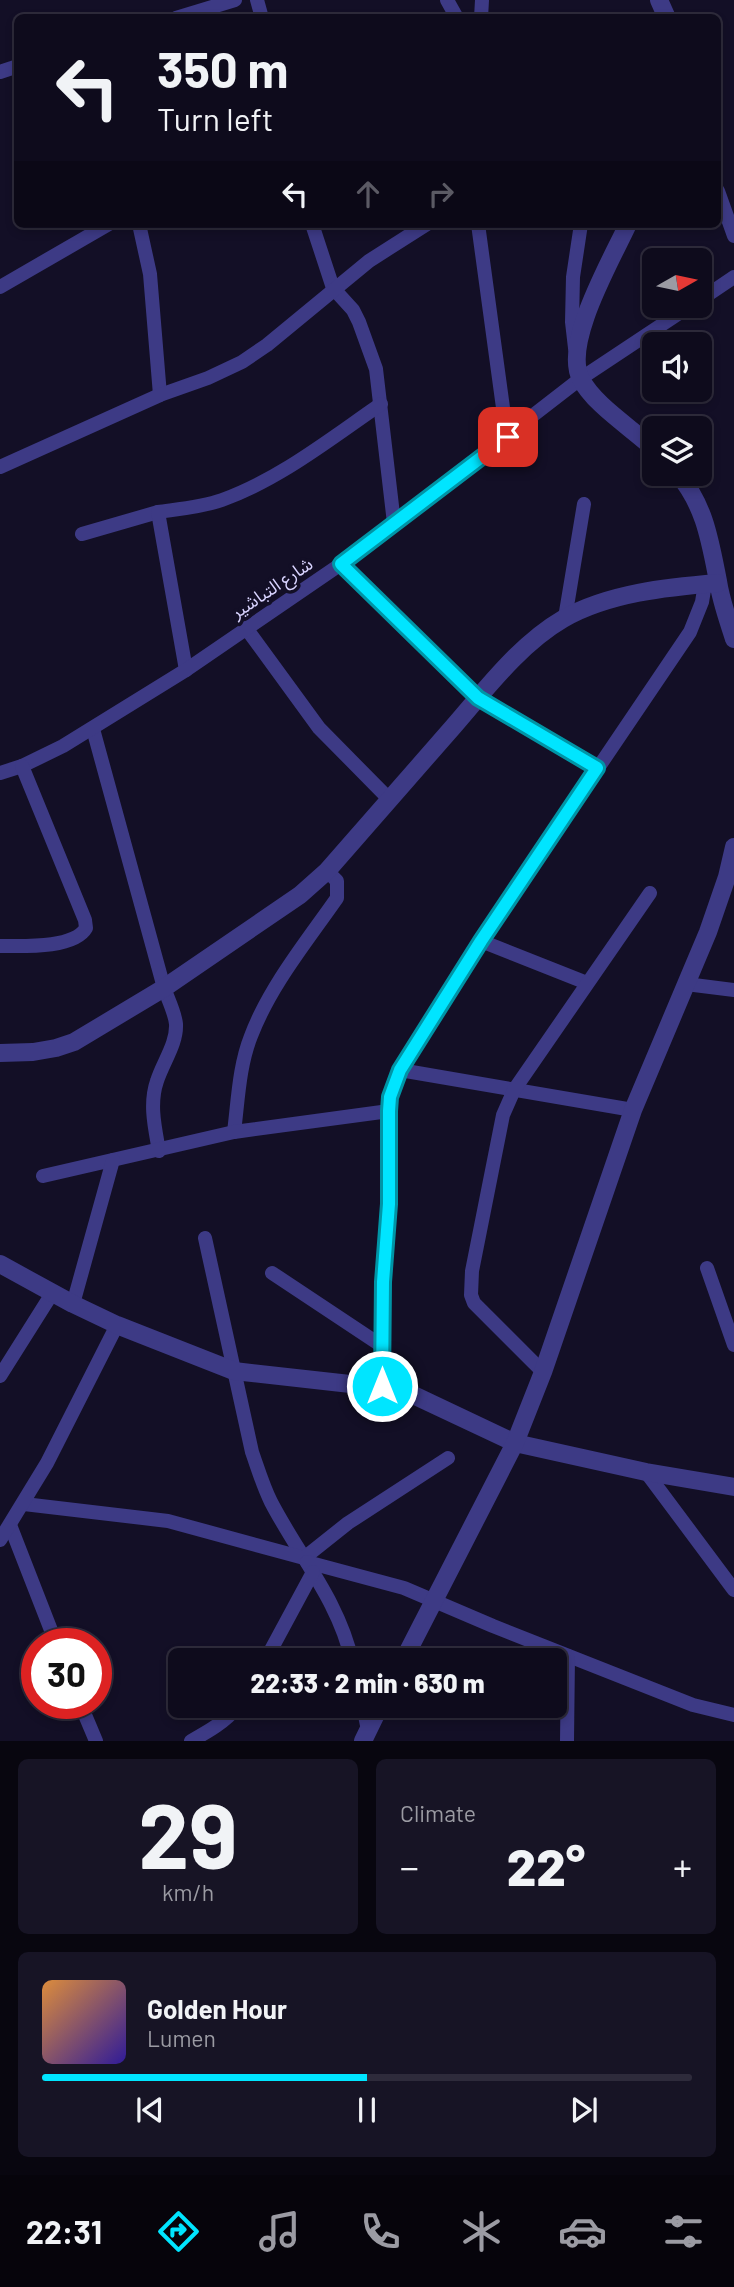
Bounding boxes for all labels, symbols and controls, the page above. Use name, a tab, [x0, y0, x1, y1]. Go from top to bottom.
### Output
text: 350 m	[157, 39, 289, 98]
icon: left	[42, 42, 133, 133]
text: Turn left	[157, 99, 274, 137]
icon: left	[276, 175, 314, 213]
icon: ahead	[349, 175, 387, 213]
icon: right	[422, 175, 460, 213]
north arrow	[642, 248, 712, 318]
map controls	[642, 248, 712, 486]
button: sound	[642, 332, 712, 402]
pin	[478, 407, 538, 467]
button: layers	[642, 416, 712, 486]
icon: arrive	[489, 418, 527, 456]
street label: شارع التباشير	[226, 552, 319, 626]
position arrow	[345, 1349, 419, 1423]
speed limit sign: 30	[21, 1628, 112, 1719]
text: 22:33 · 2 min · 630 m	[250, 1667, 485, 1698]
text: 29	[138, 1778, 238, 1887]
text: Climate	[400, 1799, 476, 1827]
text: 22°	[507, 1834, 585, 1896]
text: −	[400, 1843, 419, 1889]
text: +	[673, 1843, 692, 1889]
text: km/h	[162, 1878, 214, 1906]
text: Golden Hour	[147, 1993, 287, 2024]
text: Lumen	[147, 2024, 216, 2052]
icon: previous	[131, 2091, 169, 2129]
icon: pause	[348, 2091, 386, 2129]
icon: next	[565, 2091, 603, 2129]
icon: directions	[154, 2207, 203, 2256]
icon: music	[255, 2207, 304, 2256]
icon: phone	[356, 2207, 405, 2256]
icon: climate	[457, 2207, 506, 2256]
icon: car	[558, 2207, 607, 2256]
icon: filters	[659, 2207, 708, 2256]
text: 22:31	[26, 2212, 102, 2250]

